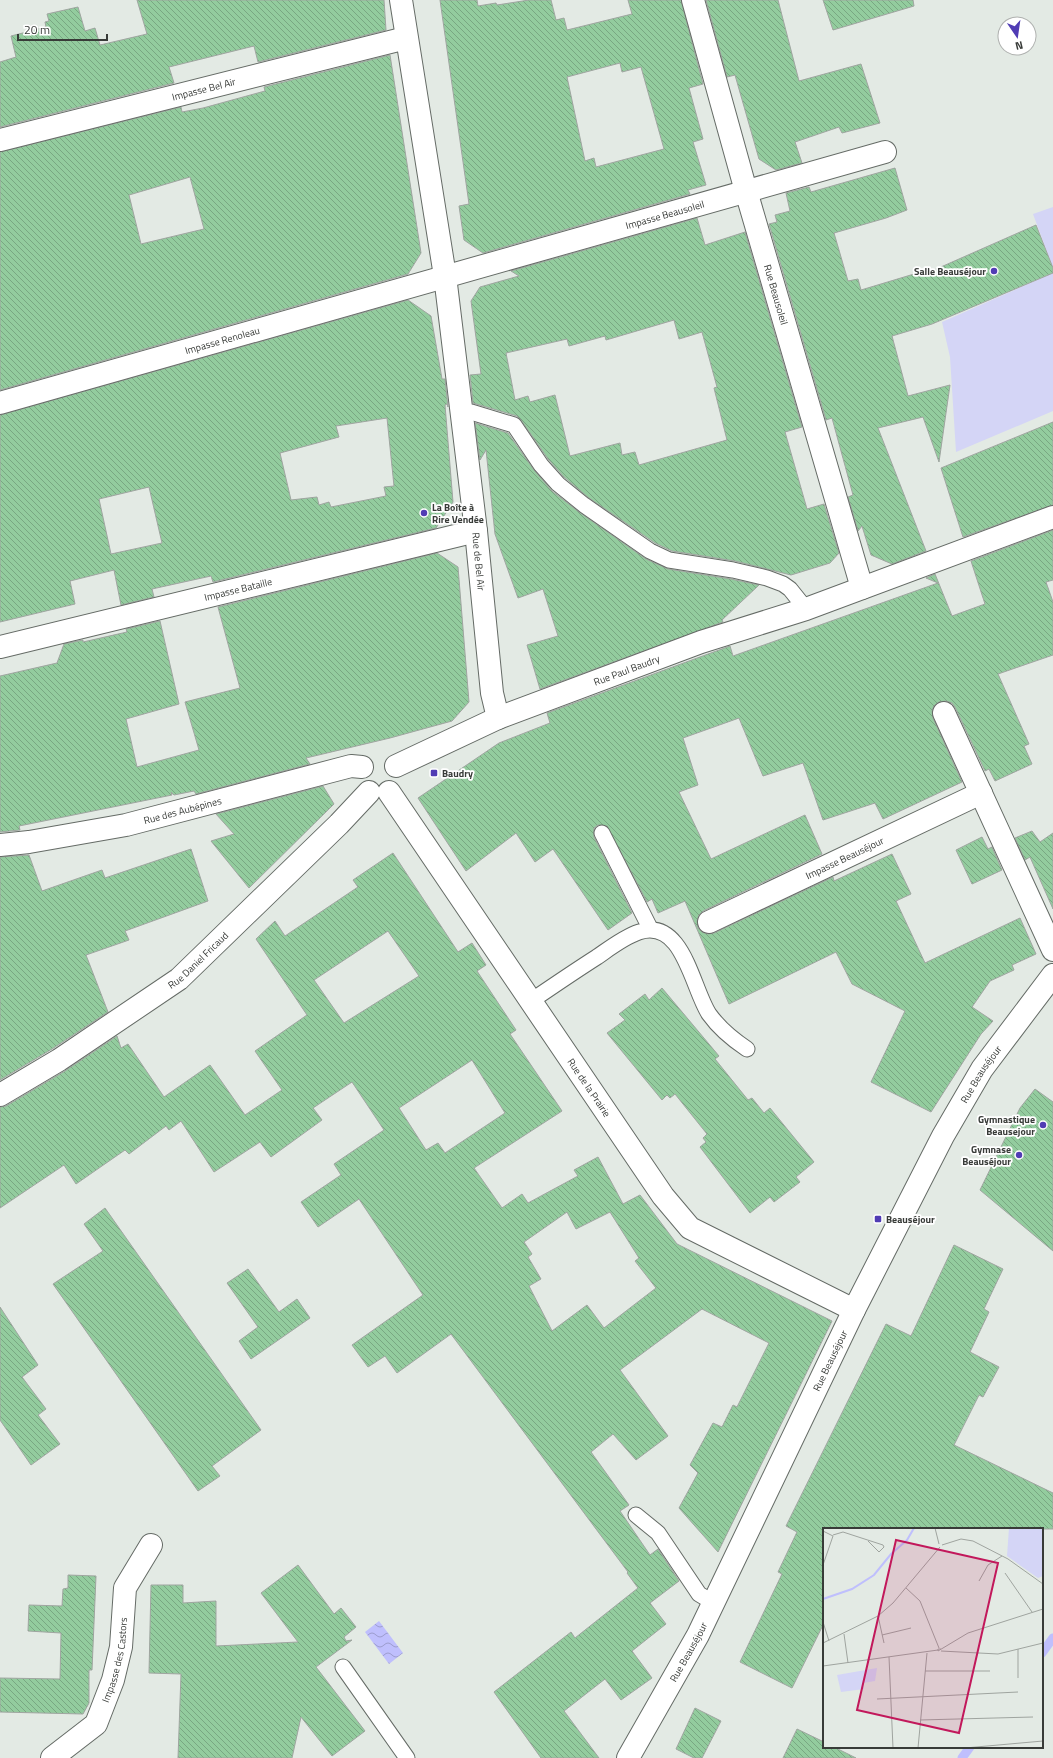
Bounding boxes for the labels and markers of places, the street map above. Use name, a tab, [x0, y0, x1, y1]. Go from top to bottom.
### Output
place label: Salle Beauséjour	[914, 264, 986, 279]
marker: Salle Beauséjour	[989, 266, 999, 276]
place label: La Boîte à Rire Vendée	[432, 500, 484, 527]
marker: La Boîte à Rire Vendée	[419, 508, 429, 518]
place label: Baudry	[442, 766, 473, 781]
marker: Baudry	[429, 768, 439, 778]
place label: Gymnastique Beausejour	[978, 1112, 1035, 1139]
marker: Gymnastique Beausejour	[1038, 1120, 1048, 1130]
place label: Gymnase Beauséjour	[962, 1142, 1011, 1169]
marker: Gymnase Beauséjour	[1014, 1150, 1024, 1160]
place label: Beauséjour	[886, 1212, 935, 1227]
marker: Beauséjour	[873, 1214, 883, 1224]

